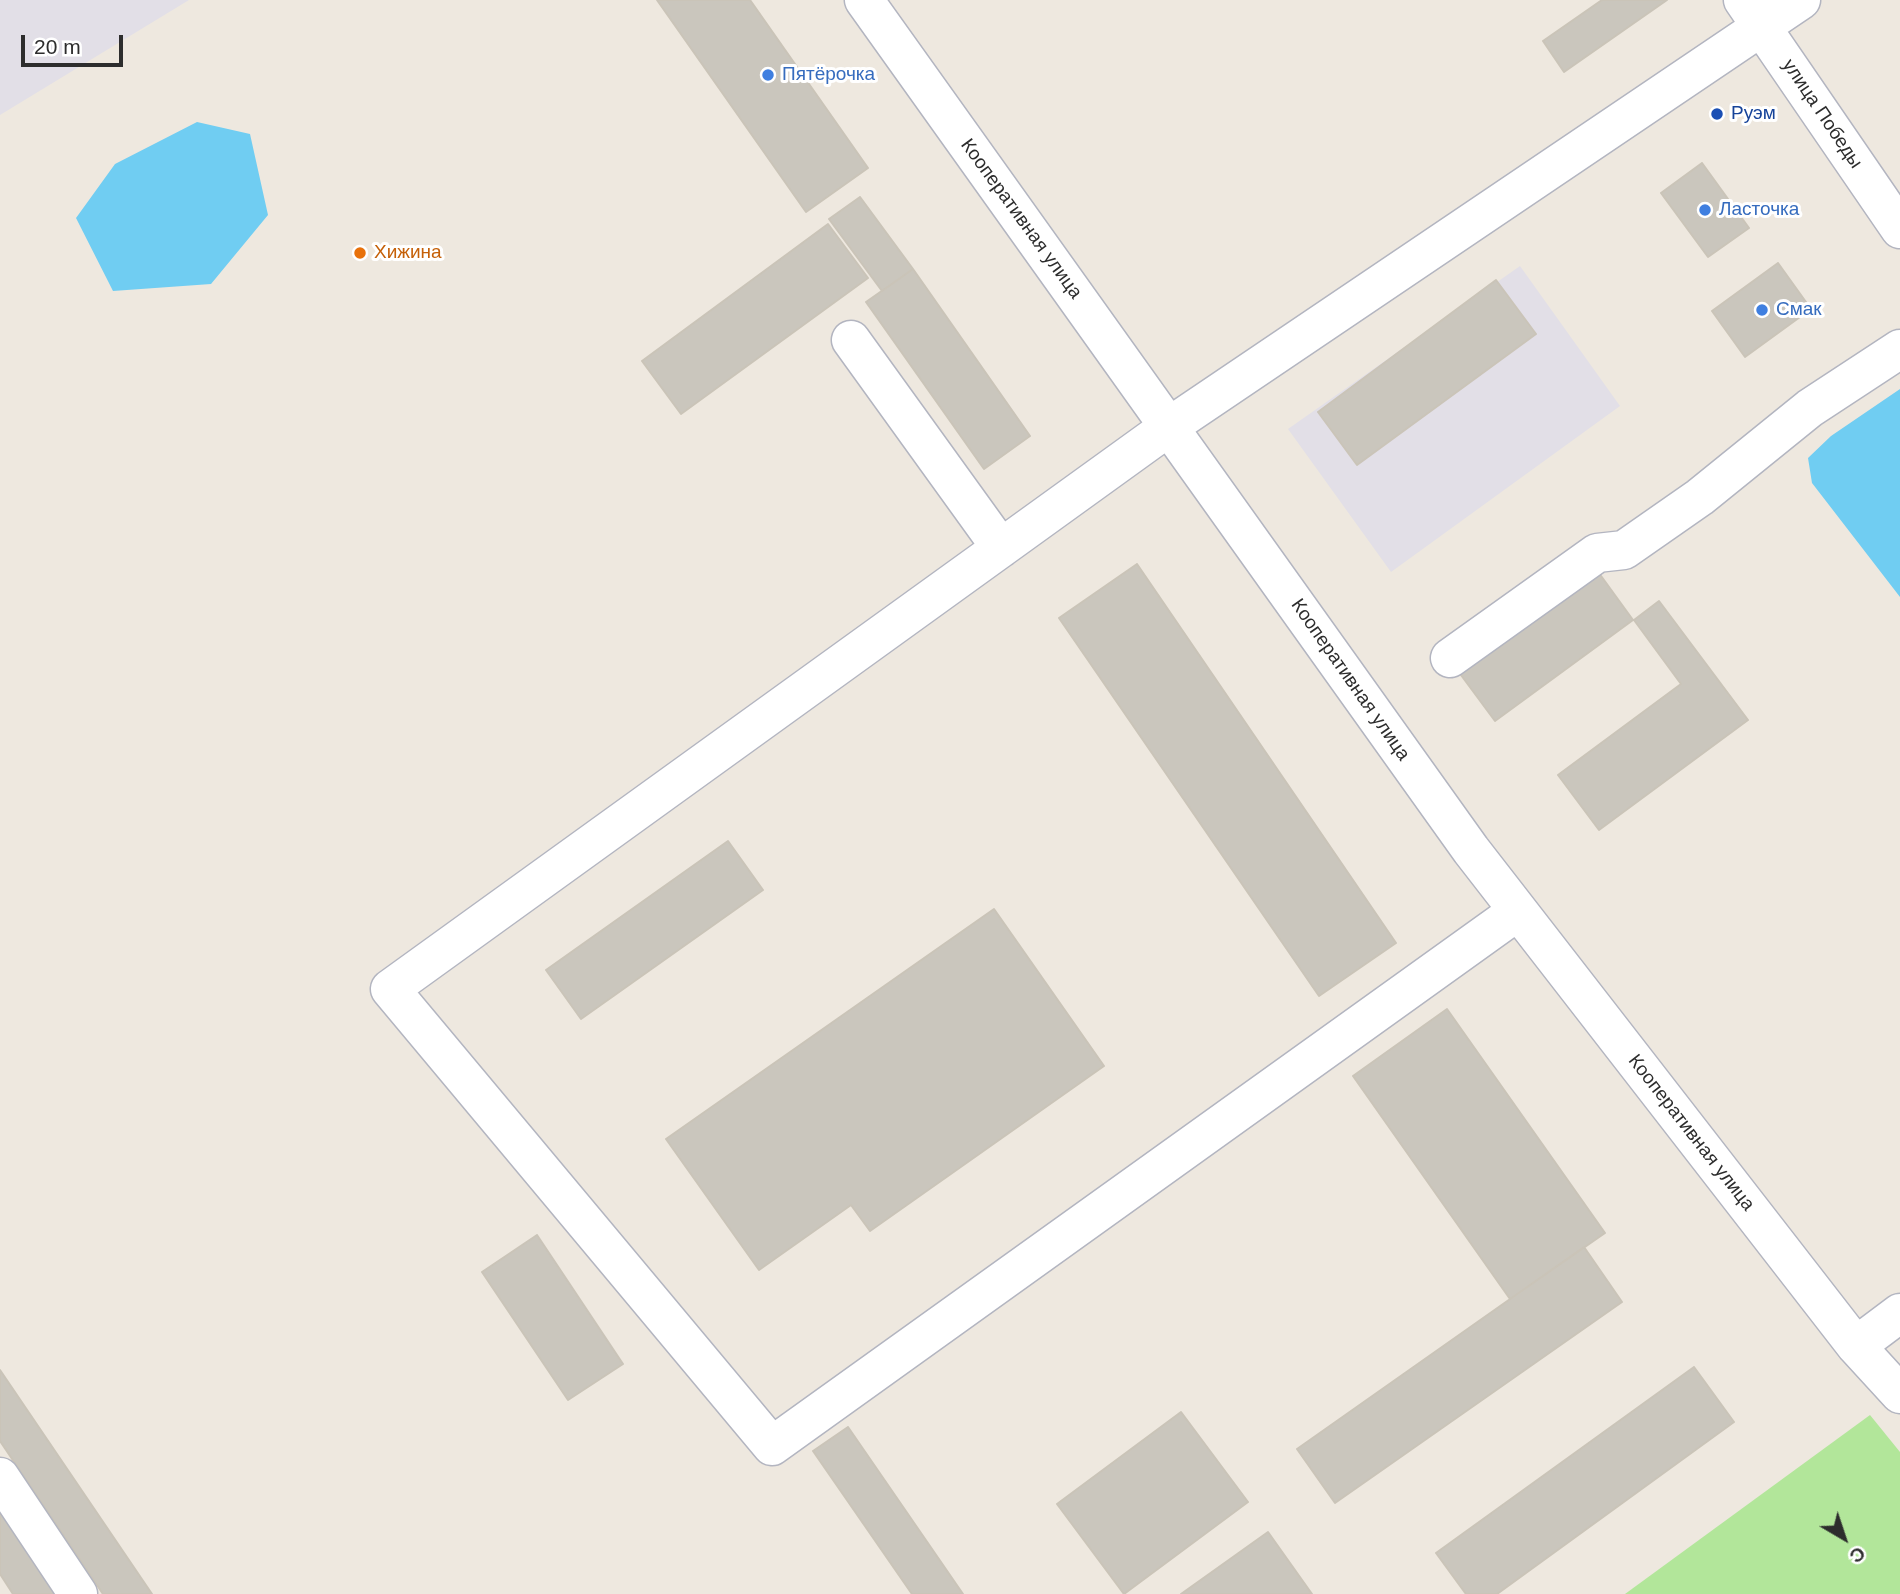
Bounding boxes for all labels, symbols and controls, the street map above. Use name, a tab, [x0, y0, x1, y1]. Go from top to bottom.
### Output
scale bar	[24, 21, 126, 65]
text: 20 m	[34, 35, 81, 58]
street label: улица Победы	[1777, 55, 1867, 173]
place label: Пятёрочка	[782, 64, 875, 86]
marker: Пятёрочка	[760, 67, 776, 83]
place label: Руэм	[1731, 103, 1776, 125]
marker: Руэм	[1709, 106, 1725, 122]
street label: Кооперативная улица	[955, 135, 1087, 303]
place label: Ласточка	[1719, 199, 1799, 221]
marker: Ласточка	[1697, 202, 1713, 218]
place label: Хижина	[374, 242, 442, 264]
marker: Хижина	[352, 245, 368, 261]
place label: Смак	[1776, 299, 1822, 321]
marker: Смак	[1754, 302, 1770, 318]
street label: Кооперативная улица	[1286, 595, 1414, 765]
street label: Кооперативная улица	[1623, 1050, 1759, 1216]
north arrow	[1809, 1503, 1879, 1573]
text: С	[1846, 1542, 1869, 1567]

